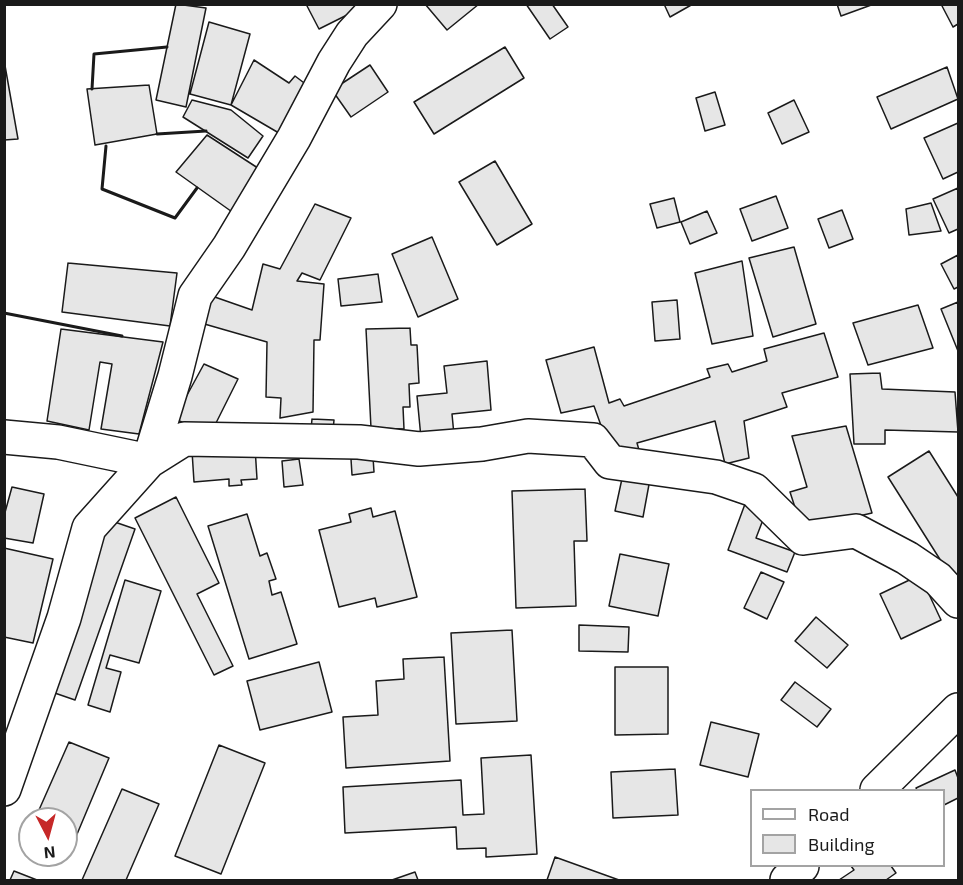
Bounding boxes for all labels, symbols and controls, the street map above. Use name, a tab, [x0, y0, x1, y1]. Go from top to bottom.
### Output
legend	[750, 789, 945, 867]
text: Road	[808, 803, 849, 825]
north arrow	[18, 807, 78, 867]
text: Building	[808, 833, 875, 855]
text: N	[43, 843, 56, 863]

